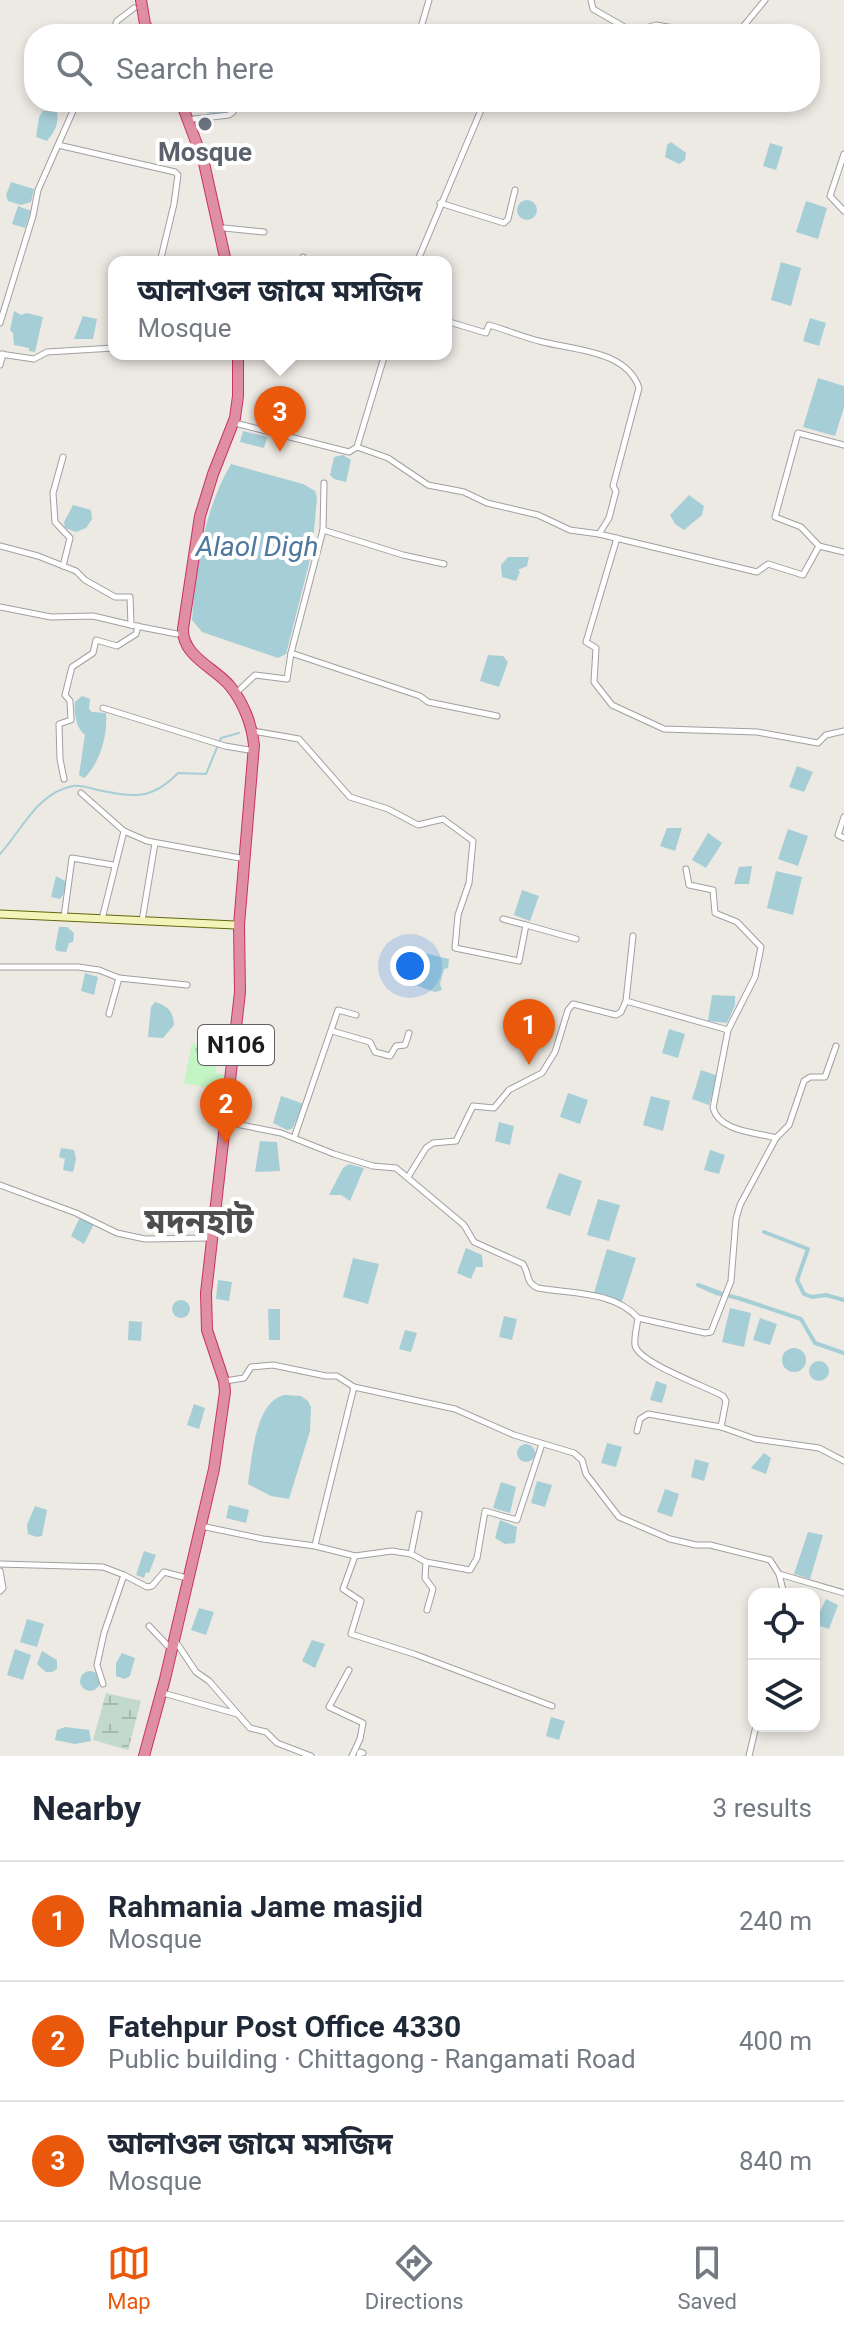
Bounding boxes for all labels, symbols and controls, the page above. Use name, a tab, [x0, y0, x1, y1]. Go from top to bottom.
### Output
search box	[24, 24, 820, 112]
icon: search	[52, 46, 96, 90]
text: Search here	[116, 51, 274, 86]
marker: Mosque	[196, 115, 214, 133]
place label: Mosque	[158, 137, 252, 167]
popup	[108, 256, 452, 360]
text: আলাওল জামে মসজিদ	[138, 273, 422, 308]
text: Mosque	[138, 313, 231, 343]
pin: 3	[254, 386, 306, 452]
water label: Alaol Digh	[194, 530, 318, 563]
your location	[390, 946, 430, 986]
pin: 1	[503, 999, 555, 1065]
road number: N106	[198, 1025, 274, 1065]
pin: 2	[200, 1078, 252, 1144]
district label: মদনহাট	[144, 1201, 254, 1241]
map controls	[748, 1588, 820, 1732]
button: locate	[748, 1588, 820, 1660]
button: layers	[748, 1660, 820, 1732]
text: Nearby	[32, 1788, 141, 1828]
text: 3 results	[713, 1793, 812, 1823]
text: Rahmania Jame masjid	[108, 1889, 423, 1924]
text: 1	[51, 1906, 65, 1936]
text: 240 m	[739, 1906, 812, 1936]
text: Mosque	[108, 1924, 202, 1954]
text: Fatehpur Post Office 4330	[108, 2009, 461, 2044]
text: 2	[51, 2026, 65, 2056]
text: 400 m	[739, 2026, 812, 2056]
text: Public building · Chittagong - Rangamati Road	[108, 2044, 636, 2074]
text: আলাওল জামে মসজিদ	[108, 2126, 393, 2161]
text: 3	[51, 2146, 65, 2176]
text: 840 m	[739, 2146, 812, 2176]
text: Mosque	[108, 2166, 202, 2196]
tab: Map	[107, 2241, 151, 2314]
tab: Directions	[365, 2241, 464, 2314]
tab: Saved	[678, 2241, 737, 2314]

